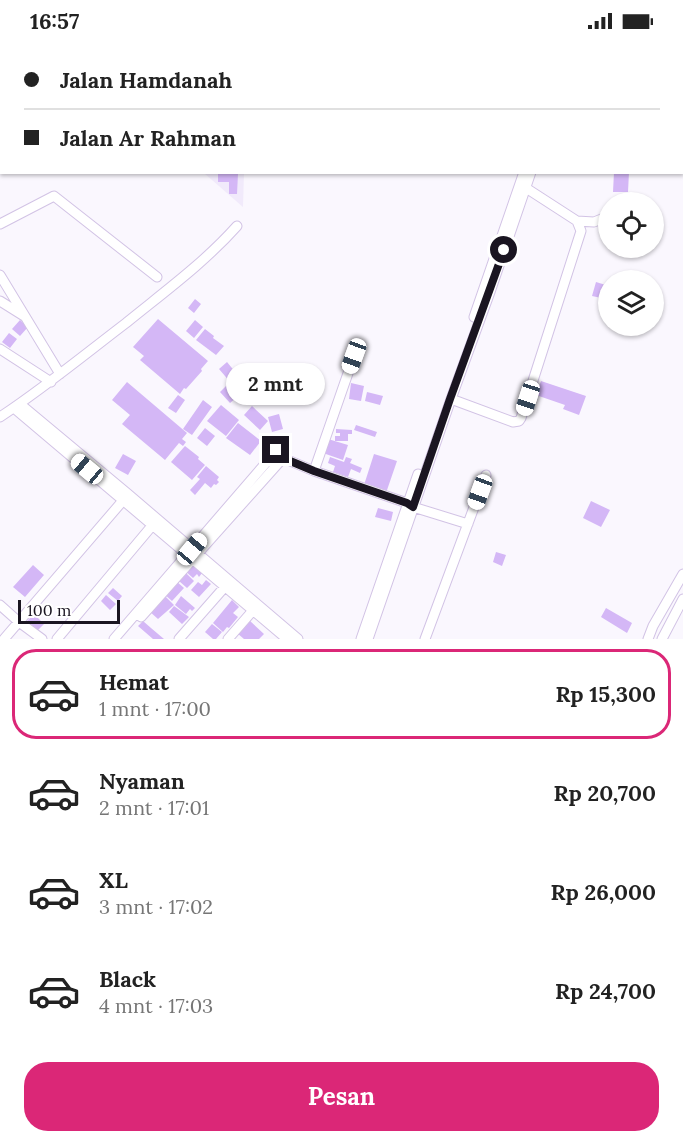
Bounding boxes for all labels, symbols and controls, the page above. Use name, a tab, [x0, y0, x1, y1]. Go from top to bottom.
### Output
text: 16:57	[30, 7, 79, 35]
text: Jalan Hamdanah	[60, 66, 232, 94]
text: Jalan Ar Rahman	[60, 124, 236, 152]
map controls	[598, 192, 664, 336]
button: locate	[598, 192, 664, 258]
route start	[490, 236, 517, 263]
button: layers	[598, 270, 664, 336]
car	[339, 336, 369, 376]
callout: 2 mnt	[226, 363, 326, 405]
text: 2 mnt	[248, 371, 303, 396]
car	[514, 378, 542, 418]
route end	[262, 436, 289, 463]
car	[67, 451, 107, 487]
car	[465, 472, 495, 512]
car	[174, 529, 210, 569]
scale bar	[18, 597, 120, 624]
text: 100 m	[27, 600, 71, 620]
icon: car	[27, 667, 81, 721]
text: Hemat	[99, 668, 169, 696]
text: Rp 15,300	[555, 680, 656, 708]
text: 1 mnt · 17:00	[99, 696, 211, 721]
icon: car	[27, 766, 81, 820]
text: Nyaman	[99, 767, 185, 795]
text: Rp 20,700	[554, 779, 656, 807]
text: 2 mnt · 17:01	[99, 795, 209, 820]
icon: car	[27, 865, 81, 919]
text: XL	[99, 866, 128, 894]
text: Rp 26,000	[551, 878, 656, 906]
text: 3 mnt · 17:02	[99, 894, 213, 919]
icon: car	[27, 964, 81, 1018]
text: Black	[99, 965, 156, 993]
text: Rp 24,700	[555, 977, 656, 1005]
text: 4 mnt · 17:03	[99, 993, 213, 1018]
button: Pesan	[24, 1062, 659, 1131]

